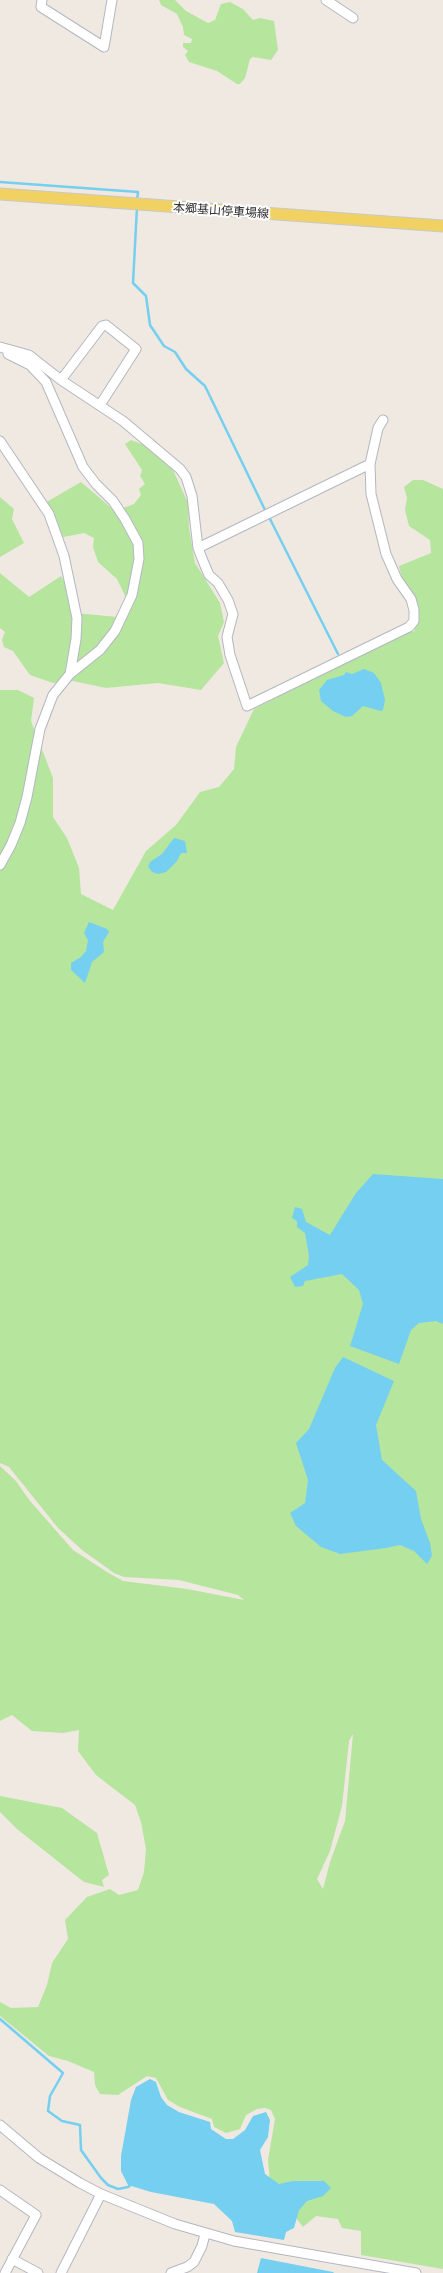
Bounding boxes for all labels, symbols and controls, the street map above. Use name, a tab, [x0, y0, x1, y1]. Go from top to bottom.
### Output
street label: 本郷基山停車場線	[173, 200, 269, 222]

